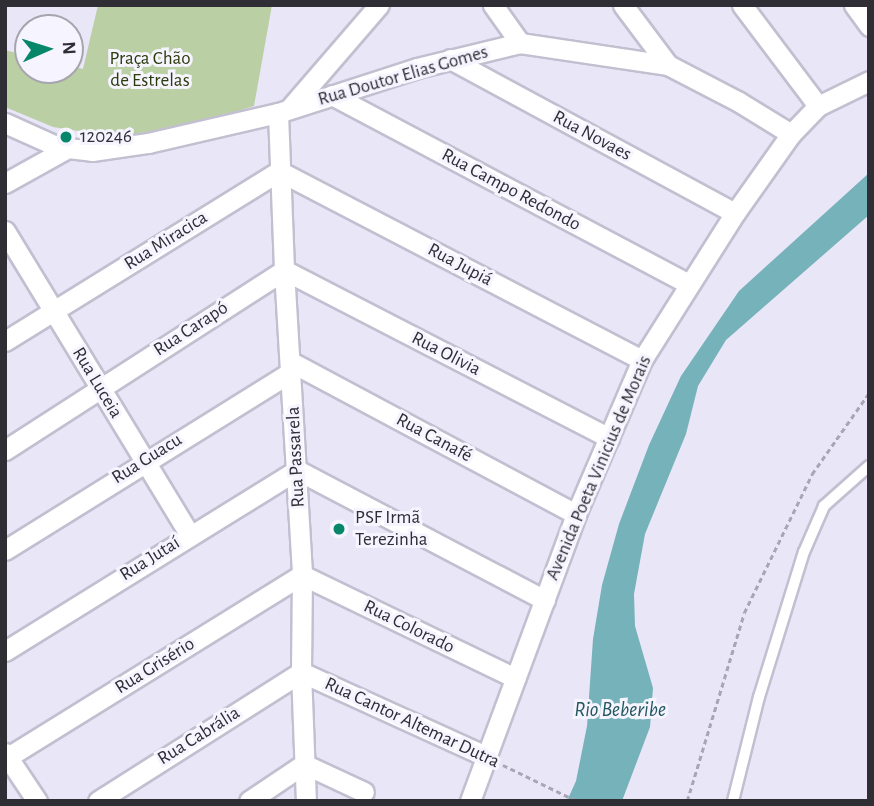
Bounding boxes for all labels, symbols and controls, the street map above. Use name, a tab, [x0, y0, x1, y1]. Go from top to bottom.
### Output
north arrow	[14, 14, 84, 84]
text: N	[59, 41, 78, 55]
street label: Rua Doutor Elias Gomes	[315, 41, 491, 111]
park label: Praça Chão de Estrelas	[109, 48, 191, 92]
street label: Rua Novaes	[549, 106, 635, 166]
place label: 120246	[80, 126, 132, 148]
marker: 120246	[58, 129, 74, 145]
street label: Rua Campo Redondo	[438, 144, 584, 236]
street label: Rua Miracica	[120, 206, 212, 276]
street label: Rua Jupiá	[424, 238, 496, 292]
street label: Rua Carapó	[150, 297, 232, 361]
street label: Rua Olivia	[408, 327, 484, 381]
street label: Rua Luceia	[67, 343, 127, 423]
street label: Avenida Poeta Vinicius de Morais	[541, 352, 657, 584]
street label: Rua Passarela	[282, 406, 310, 508]
street label: Rua Canafé	[392, 408, 476, 468]
street label: Rua Guacu	[108, 429, 186, 489]
place label: PSF Irmã Terezinha	[355, 507, 428, 551]
marker: PSF Irmã Terezinha	[329, 519, 349, 539]
street label: Rua Jutaí	[116, 532, 184, 586]
street label: Rua Colorado	[360, 595, 458, 659]
street label: Rua Grisério	[111, 633, 199, 699]
street label: Rua Cantor Altemar Dutra	[321, 672, 503, 774]
water label: Rio Beberibe	[574, 697, 666, 723]
street label: Rua Cabrália	[154, 702, 244, 770]

